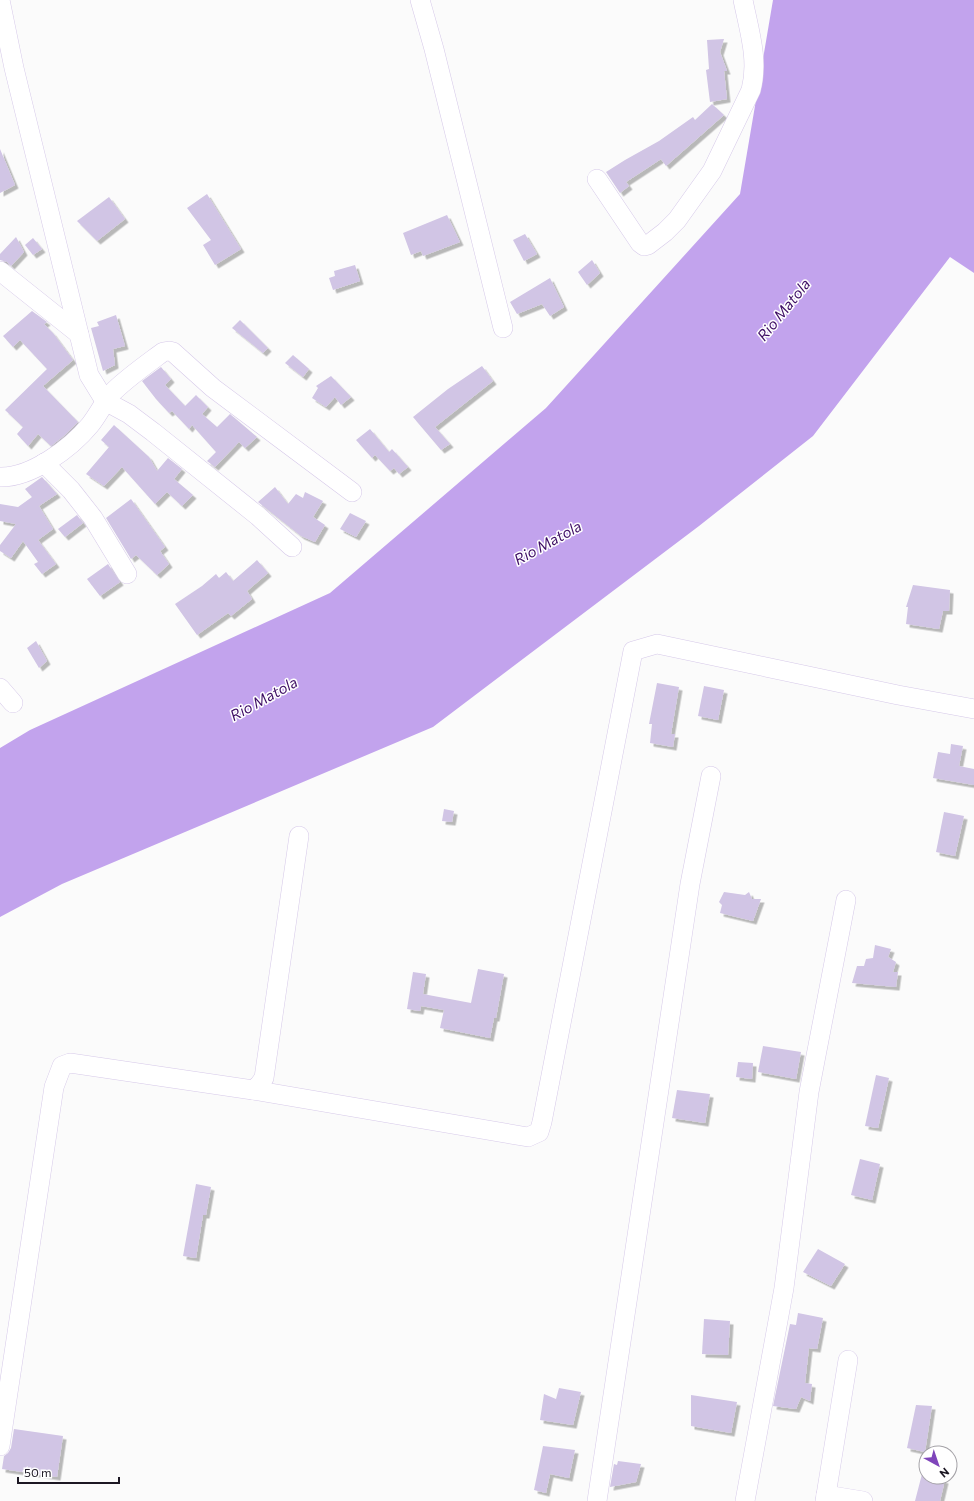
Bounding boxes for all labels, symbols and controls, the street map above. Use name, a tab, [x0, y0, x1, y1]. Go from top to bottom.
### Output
water label: Rio Matola	[753, 275, 814, 344]
water label: Rio Matola	[511, 516, 585, 568]
water label: Rio Matola	[227, 672, 301, 724]
north arrow	[918, 1445, 958, 1485]
scale bar	[18, 1459, 119, 1485]
text: 50 m	[24, 1465, 52, 1479]
text: N	[937, 1465, 952, 1481]

